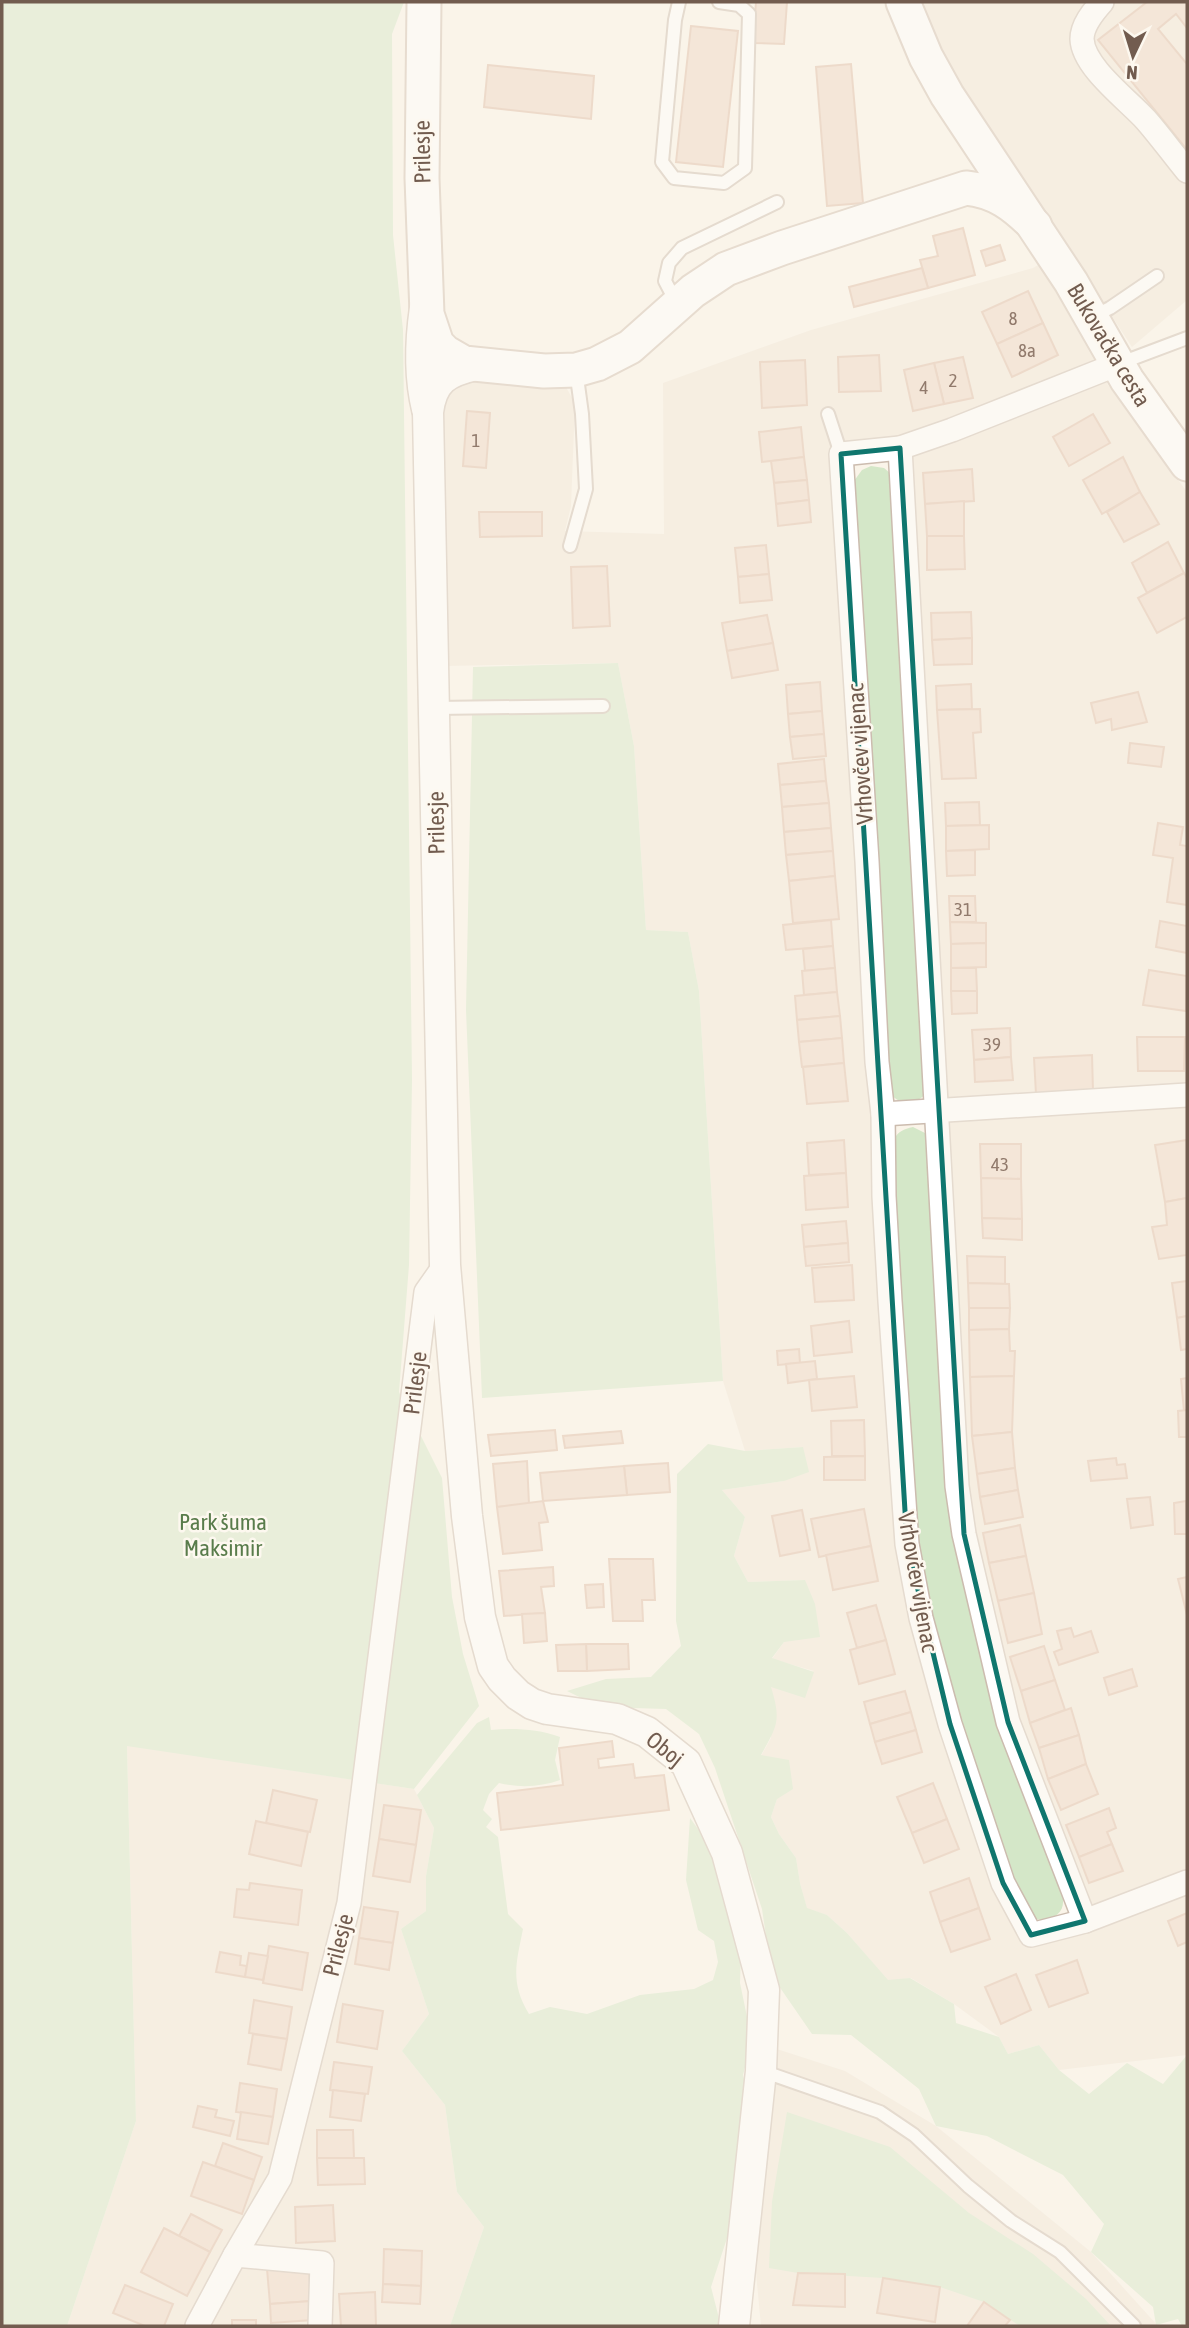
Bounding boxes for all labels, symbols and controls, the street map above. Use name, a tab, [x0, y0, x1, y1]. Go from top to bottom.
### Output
north arrow	[1098, 21, 1168, 91]
text: N	[1125, 62, 1138, 84]
street label: Prilesje	[408, 120, 436, 184]
street label: Bukovačka cesta	[1062, 279, 1156, 411]
house number: 8	[1009, 307, 1018, 329]
house number: 8a	[1018, 339, 1036, 361]
house number: 2	[949, 369, 957, 391]
house number: 4	[920, 376, 929, 398]
house number: 1	[472, 429, 480, 451]
street label: Vrhovčev vijenac	[842, 682, 878, 825]
street label: Prilesje	[422, 791, 450, 855]
house number: 31	[954, 898, 972, 920]
house number: 39	[983, 1033, 1001, 1055]
house number: 43	[991, 1153, 1009, 1175]
street label: Prilesje	[398, 1350, 432, 1416]
park label: Park šuma Maksimir	[179, 1509, 267, 1561]
street label: Vrhovčev vijenac	[893, 1510, 943, 1654]
street label: Oboj	[641, 1726, 689, 1772]
street label: Prilesje	[318, 1911, 358, 1979]

